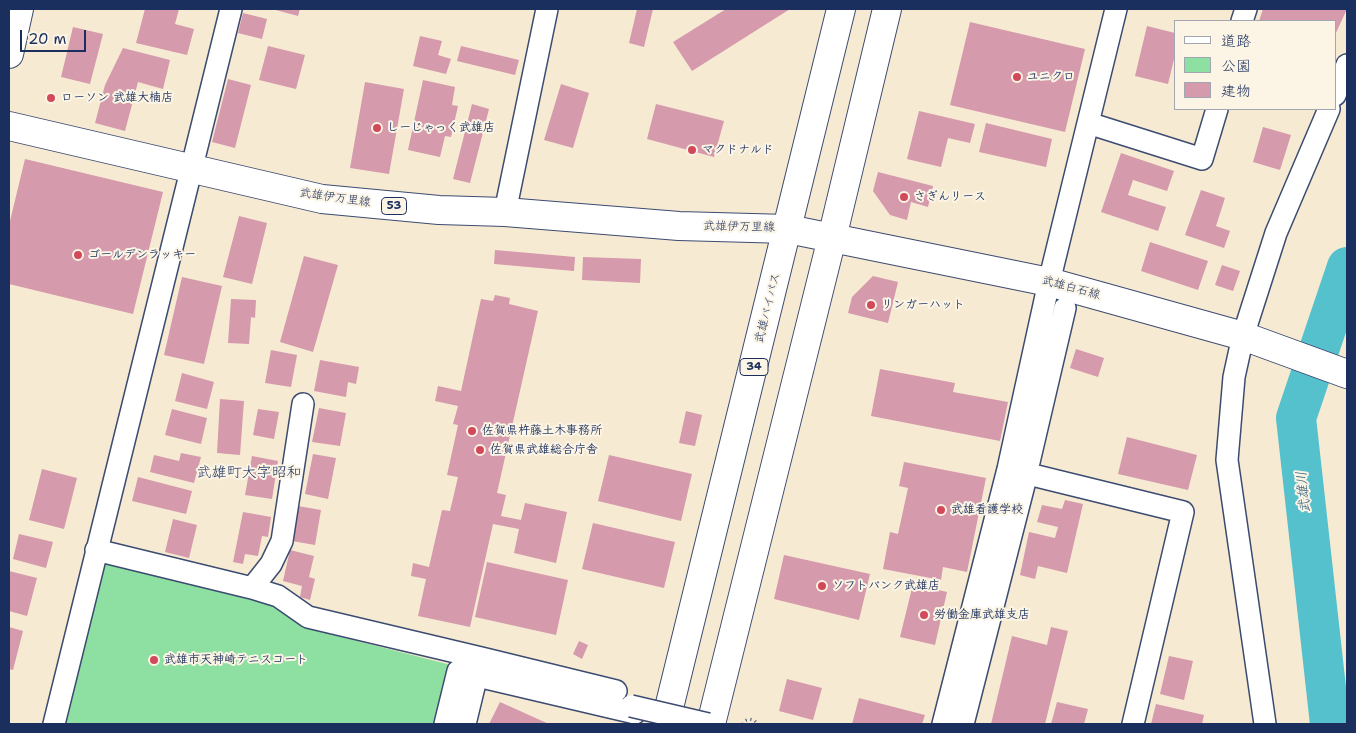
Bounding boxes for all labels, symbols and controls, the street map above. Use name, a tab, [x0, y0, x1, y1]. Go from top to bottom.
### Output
scale bar	[22, 20, 89, 52]
legend	[1174, 20, 1336, 110]
text: 20 m	[28, 29, 67, 49]
text: 道路	[1221, 31, 1251, 51]
text: 公園	[1221, 56, 1251, 76]
place label: ユニクロ	[1027, 70, 1075, 84]
marker: ユニクロ	[1011, 71, 1023, 83]
text: 建物	[1221, 81, 1251, 101]
place label: ローソン 武雄大楠店	[61, 91, 173, 105]
marker: ローソン 武雄大楠店	[45, 92, 57, 104]
place label: しーじゃっく武雄店	[387, 121, 495, 135]
marker: しーじゃっく武雄店	[371, 122, 383, 134]
place label: マクドナルド	[702, 143, 774, 157]
marker: マクドナルド	[686, 144, 698, 156]
street label: 武雄伊万里線	[298, 186, 372, 210]
place label: さぎんリース	[914, 190, 986, 204]
marker: さぎんリース	[898, 191, 910, 203]
road number: 53	[382, 198, 406, 215]
street label: 武雄伊万里線	[703, 219, 775, 235]
place label: ゴールデンラッキー	[88, 248, 196, 262]
marker: ゴールデンラッキー	[72, 249, 84, 261]
street label: 武雄バイパス	[752, 271, 784, 345]
street label: 武雄白石線	[1040, 273, 1102, 303]
place label: リンガーハット	[881, 298, 965, 312]
marker: リンガーハット	[865, 299, 877, 311]
road number: 34	[740, 358, 768, 376]
place label: 佐賀県杵藤土木事務所	[482, 424, 602, 438]
marker: 佐賀県杵藤土木事務所	[466, 425, 478, 437]
place label: 佐賀県武雄総合庁舎	[490, 443, 598, 457]
marker: 佐賀県武雄総合庁舎	[474, 444, 486, 456]
district label: 武雄町大字昭和	[197, 464, 301, 482]
water label: 武雄川	[1293, 470, 1315, 514]
place label: 武雄看護学校	[951, 503, 1023, 517]
marker: 武雄看護学校	[935, 504, 947, 516]
place label: ソフトバンク武雄店	[832, 579, 940, 593]
marker: ソフトバンク武雄店	[816, 580, 828, 592]
place label: 労働金庫武雄支店	[934, 608, 1030, 622]
marker: 労働金庫武雄支店	[918, 609, 930, 621]
place label: 武雄市天神崎テニスコート	[164, 653, 308, 667]
marker: 武雄市天神崎テニスコート	[148, 654, 160, 666]

